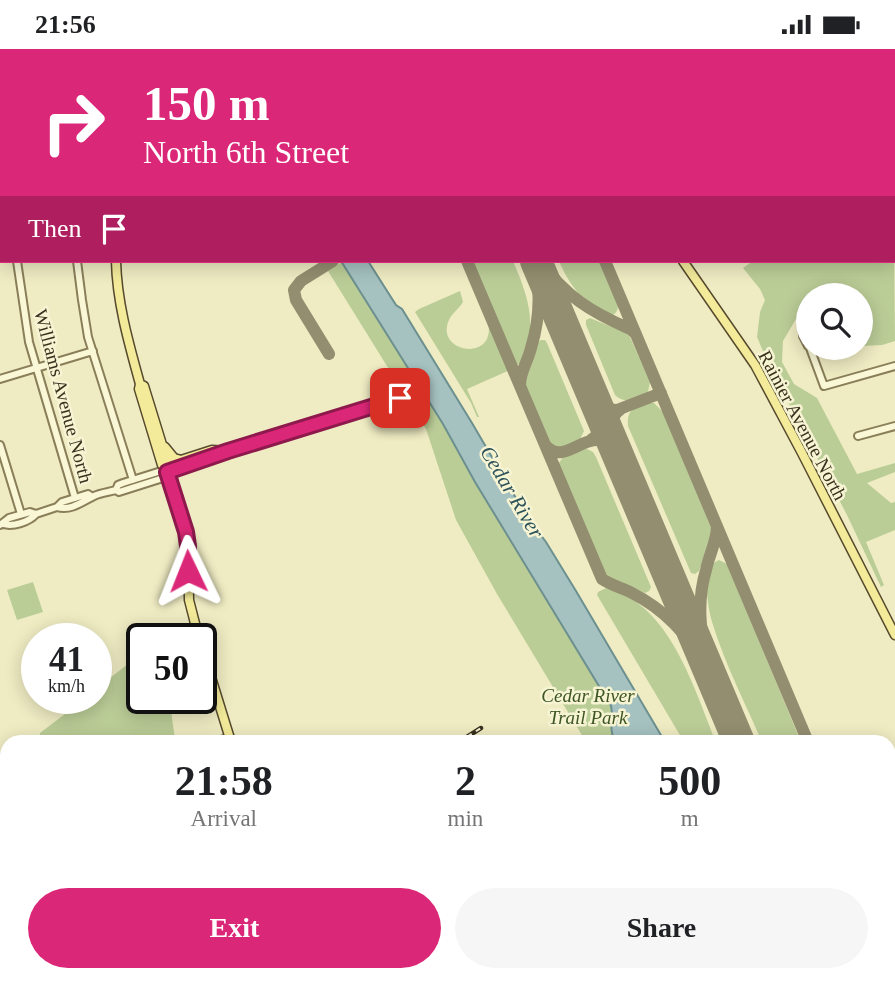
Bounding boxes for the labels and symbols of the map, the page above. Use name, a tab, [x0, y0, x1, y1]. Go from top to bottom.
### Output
street label: Williams Avenue North	[30, 307, 97, 486]
street label: Rainier Avenue North	[754, 347, 851, 504]
pin	[370, 368, 430, 428]
water label: Cedar River	[475, 442, 549, 543]
position arrow	[151, 534, 225, 608]
speed limit sign: 50	[126, 623, 217, 714]
park label: Cedar River Trail Park	[541, 685, 635, 728]

